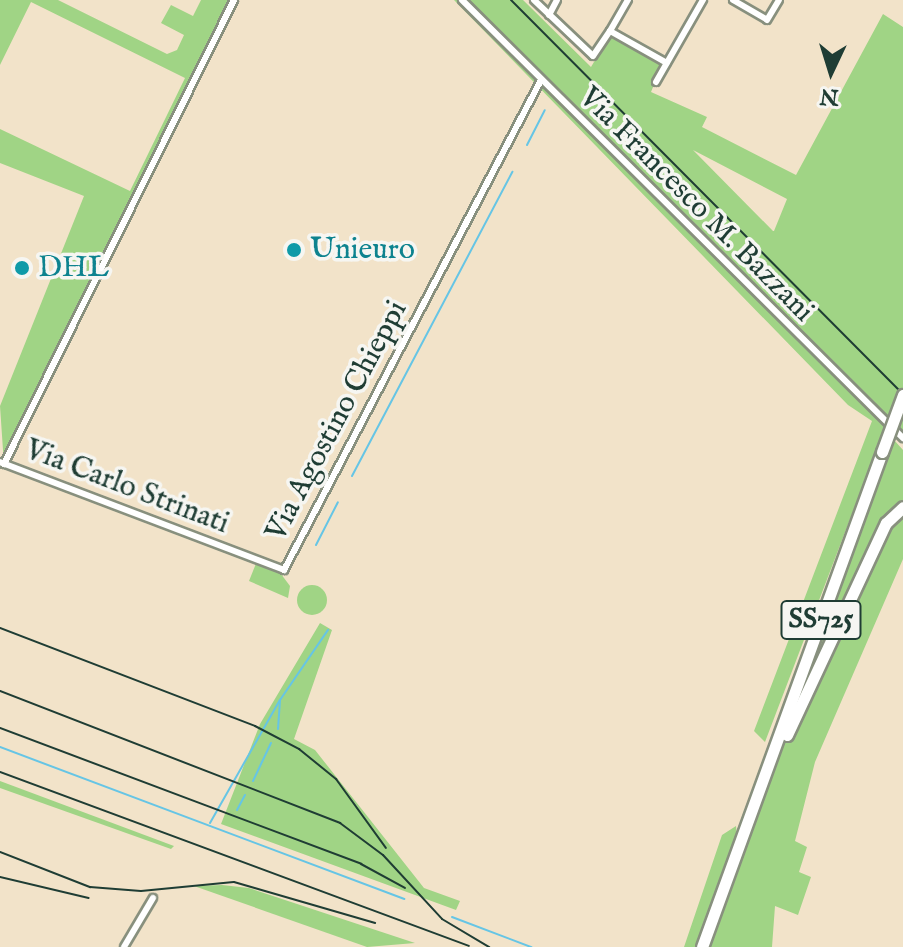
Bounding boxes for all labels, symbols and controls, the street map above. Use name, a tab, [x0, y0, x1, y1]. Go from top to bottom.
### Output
north arrow	[791, 32, 871, 112]
street label: Via Francesco M. Bazzani	[571, 80, 821, 330]
text: N	[819, 81, 840, 111]
place label: Unieuro	[310, 232, 415, 268]
marker: Unieuro	[285, 241, 303, 259]
place label: DHL	[38, 250, 109, 286]
marker: DHL	[13, 259, 31, 277]
street label: Via Agostino Chieppi	[258, 295, 416, 547]
street label: Via Carlo Strinati	[20, 432, 234, 542]
road number: SS725	[779, 596, 863, 644]

